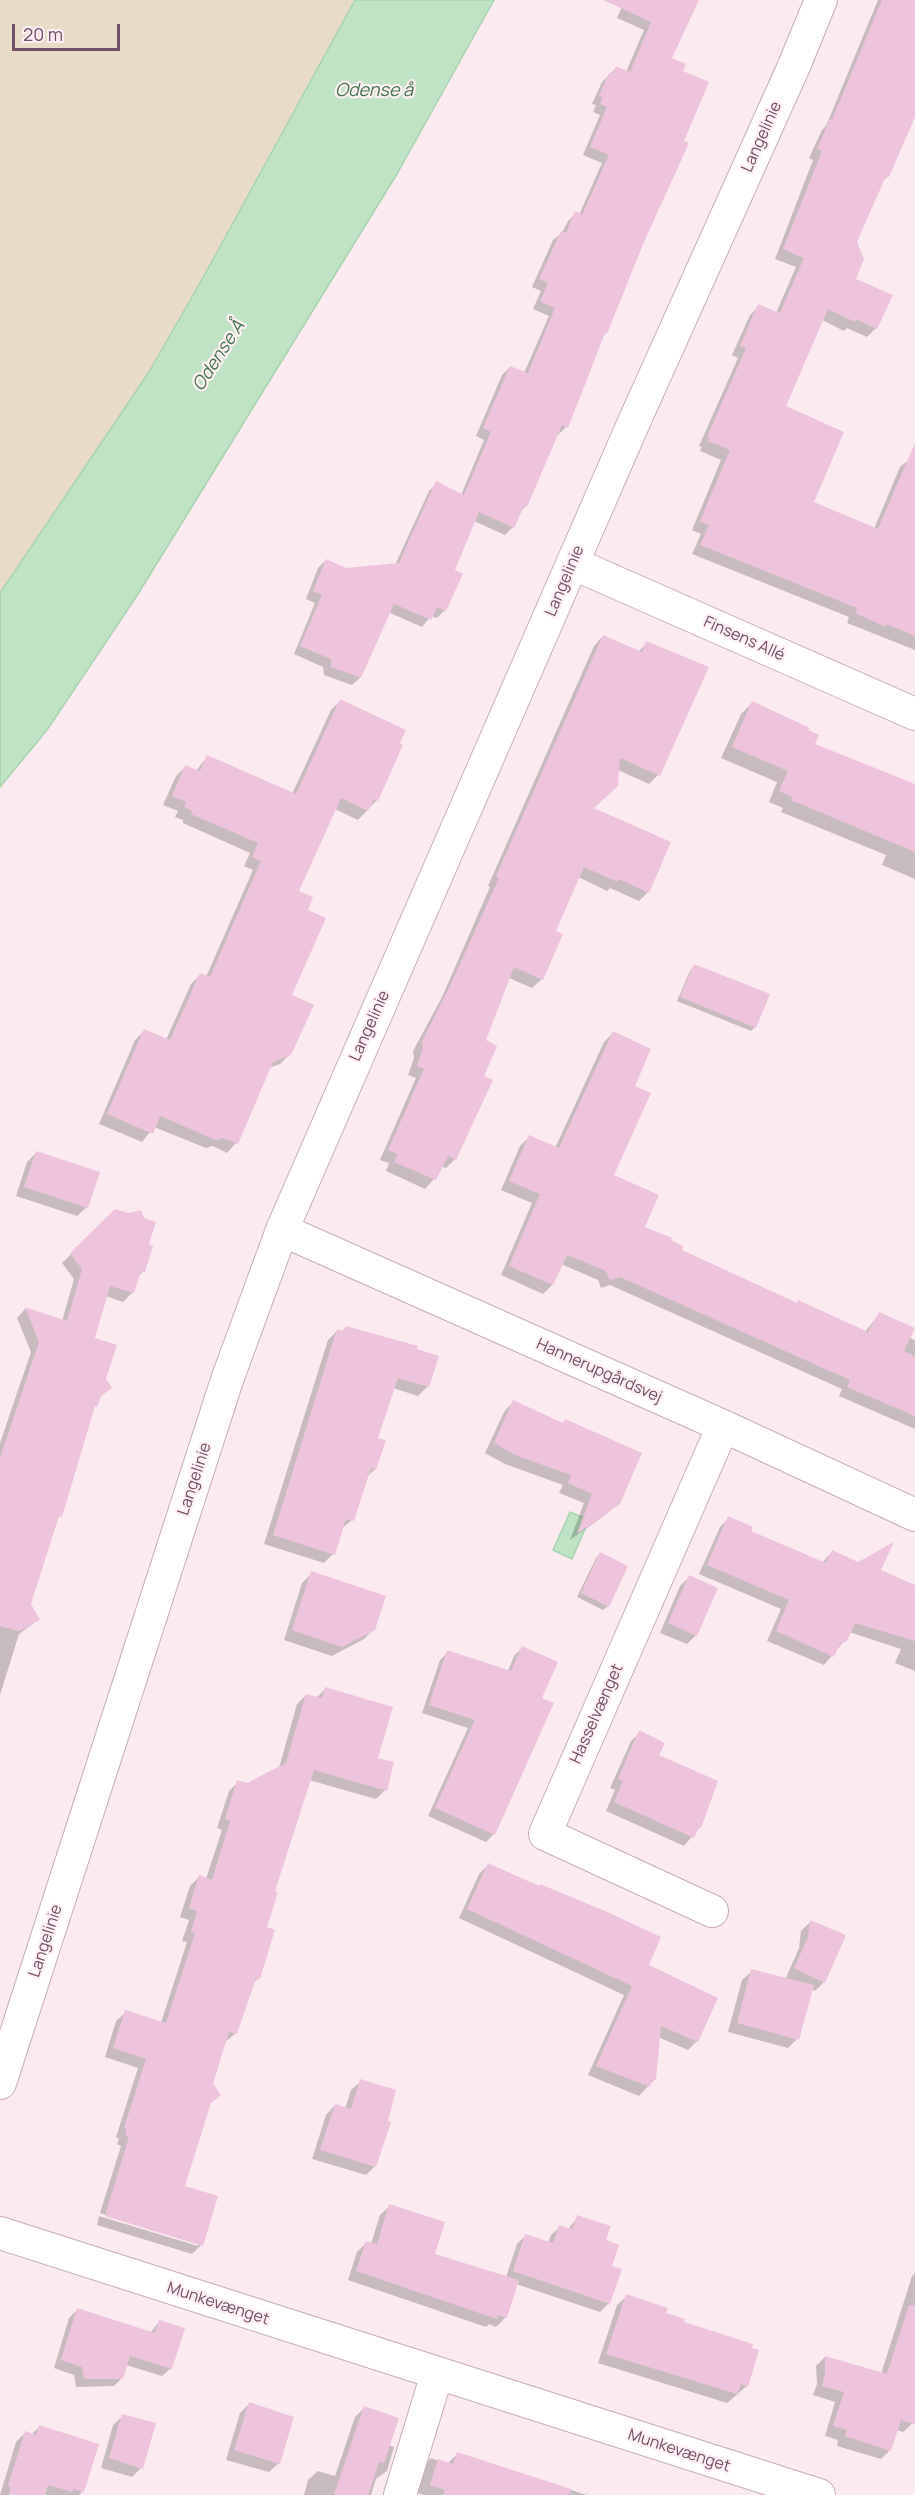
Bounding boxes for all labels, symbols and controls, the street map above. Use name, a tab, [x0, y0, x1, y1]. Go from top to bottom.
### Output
scale bar	[15, 12, 123, 50]
text: 20 m	[23, 22, 63, 46]
water label: Odense å	[335, 80, 413, 102]
street label: Langelinie	[738, 99, 786, 175]
water label: Odense Å	[188, 317, 250, 395]
street label: Langelinie	[541, 543, 589, 619]
street label: Finsens Allé	[700, 613, 788, 665]
street label: Langelinie	[346, 988, 394, 1064]
street label: Hannerupgårdsvej	[533, 1335, 665, 1407]
street label: Langelinie	[174, 1440, 216, 1518]
street label: Hasselvænget	[566, 1661, 628, 1767]
street label: Langelinie	[25, 1902, 67, 1980]
street label: Munkevænget	[164, 2278, 272, 2330]
street label: Munkevænget	[625, 2425, 733, 2477]

